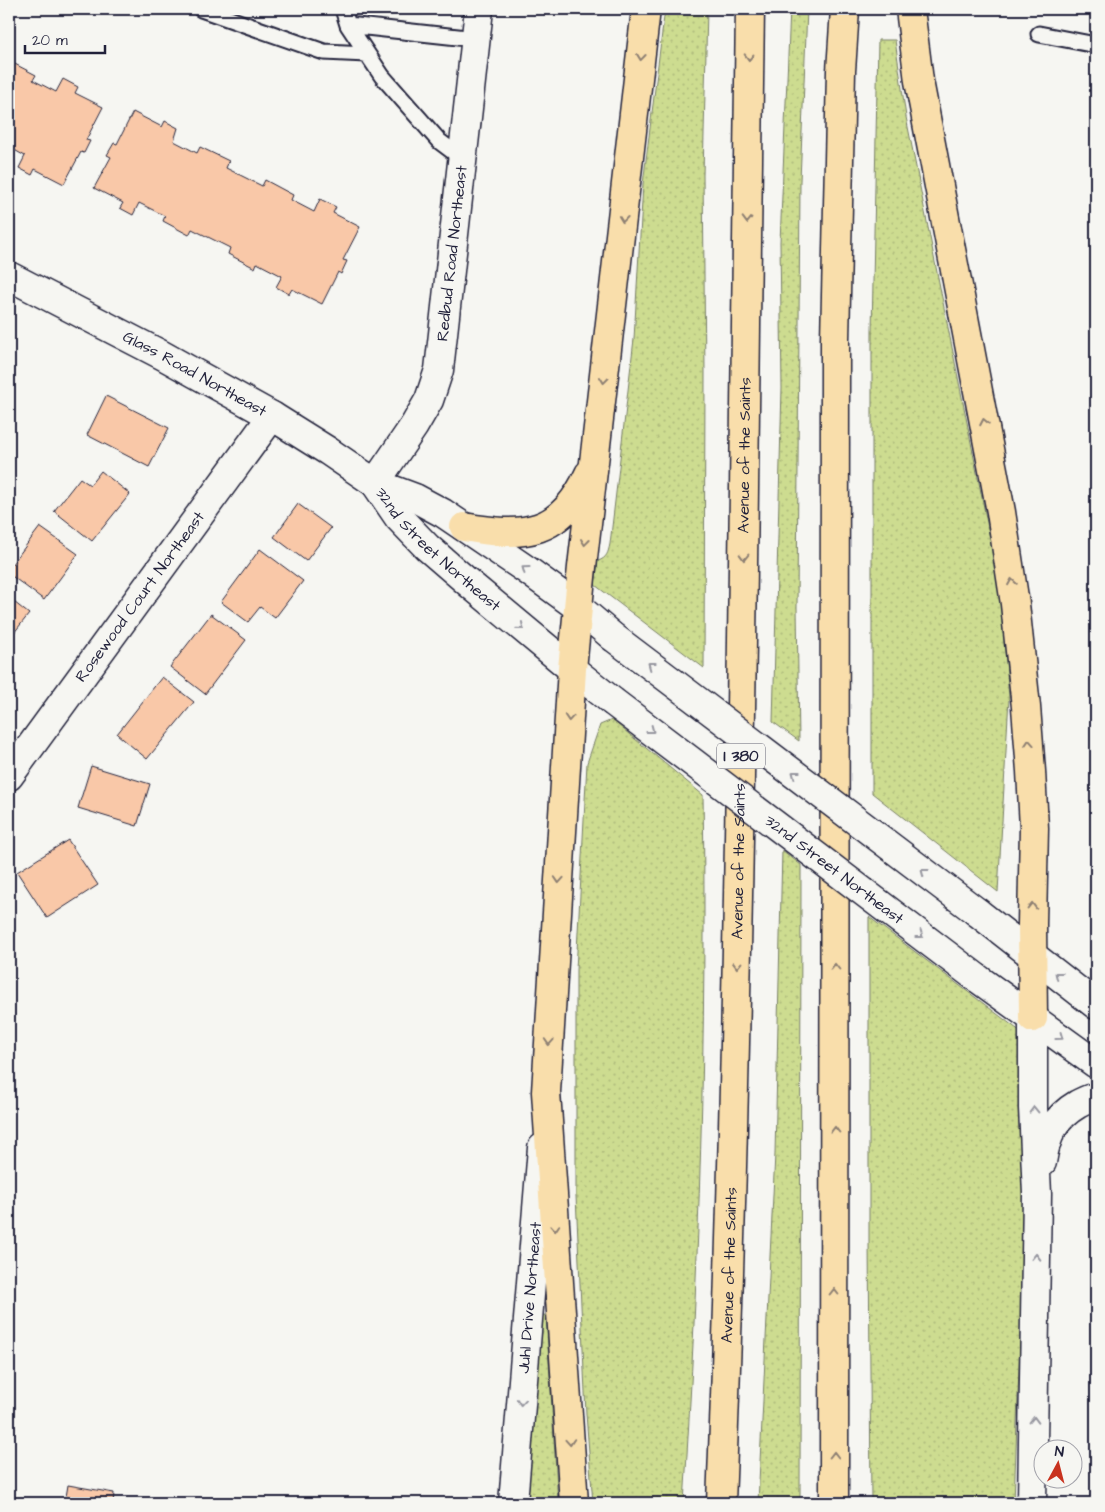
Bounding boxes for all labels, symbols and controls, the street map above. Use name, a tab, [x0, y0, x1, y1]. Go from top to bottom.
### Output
scale bar	[25, 22, 105, 54]
text: 20 m	[32, 30, 68, 51]
one-way arrow	[636, 53, 647, 61]
one-way arrow	[744, 54, 754, 62]
street label: Redbud Road Northeast	[431, 164, 473, 342]
one-way arrow	[618, 215, 629, 223]
one-way arrow	[742, 216, 752, 224]
street label: Glass Road Northeast	[119, 326, 271, 422]
one-way arrow	[599, 376, 610, 384]
street label: Avenue of the Saints	[732, 377, 756, 533]
one-way arrow	[979, 418, 989, 426]
street label: 32nd Street Northeast	[370, 483, 506, 617]
street label: Rosewood Court Northeast	[70, 507, 210, 687]
one-way arrow	[580, 538, 591, 546]
one-way arrow	[739, 554, 749, 562]
one-way arrow	[521, 566, 531, 575]
one-way arrow	[1007, 578, 1017, 586]
one-way arrow	[515, 621, 524, 630]
one-way arrow	[648, 663, 657, 671]
one-way arrow	[564, 714, 575, 722]
one-way arrow	[645, 725, 654, 733]
one-way arrow	[1024, 739, 1035, 747]
road number: I 380	[717, 744, 765, 768]
one-way arrow	[791, 771, 801, 780]
street label: Avenue of the Saints	[726, 783, 751, 940]
street label: 32nd Street Northeast	[760, 810, 909, 930]
one-way arrow	[920, 869, 930, 878]
one-way arrow	[554, 876, 565, 884]
one-way arrow	[1027, 902, 1037, 910]
one-way arrow	[914, 929, 923, 937]
one-way arrow	[732, 961, 743, 969]
one-way arrow	[830, 963, 840, 970]
one-way arrow	[1055, 972, 1064, 980]
one-way arrow	[1054, 1031, 1063, 1040]
one-way arrow	[544, 1039, 555, 1047]
one-way arrow	[1028, 1106, 1039, 1114]
one-way arrow	[830, 1125, 840, 1133]
street label: Avenue of the Saints	[716, 1187, 742, 1344]
street label: Juhl Drive Northeast	[513, 1221, 547, 1374]
one-way arrow	[550, 1224, 561, 1232]
one-way arrow	[1031, 1253, 1042, 1261]
one-way arrow	[829, 1288, 839, 1296]
one-way arrow	[516, 1398, 527, 1406]
one-way arrow	[1029, 1415, 1039, 1423]
one-way arrow	[564, 1438, 575, 1446]
north arrow	[1032, 1440, 1082, 1490]
text: N	[1054, 1442, 1065, 1463]
one-way arrow	[829, 1450, 839, 1458]

